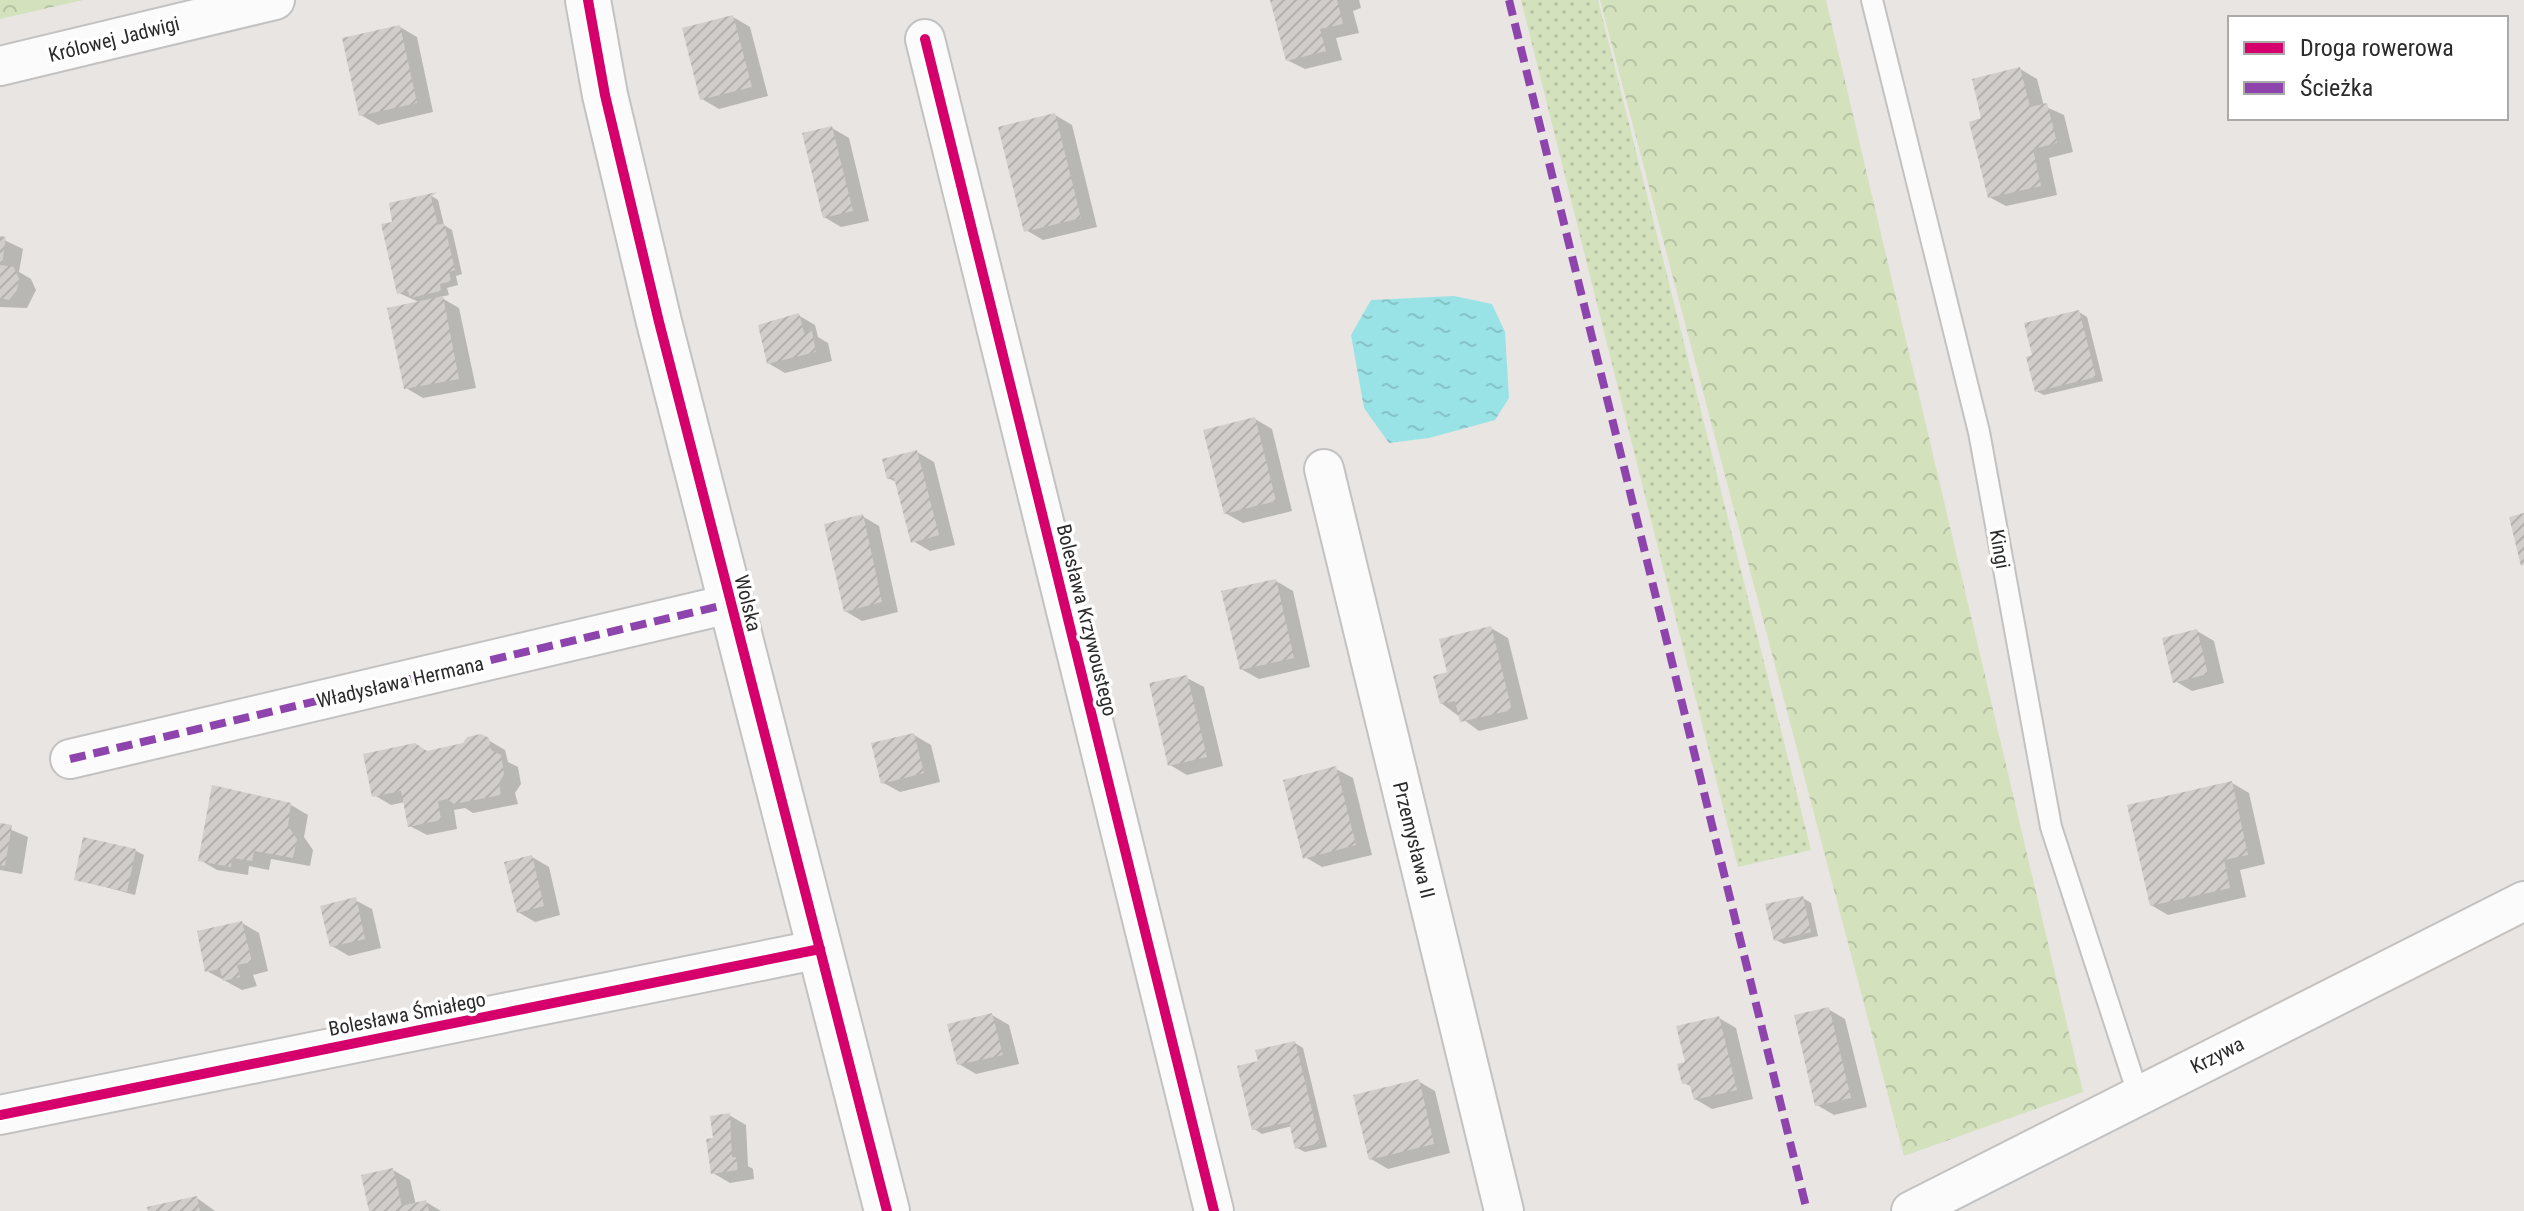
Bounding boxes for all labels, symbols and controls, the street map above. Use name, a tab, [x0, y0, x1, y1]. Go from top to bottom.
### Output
street label: Królowej Jadwigi	[46, 11, 182, 67]
legend	[2228, 16, 2508, 120]
text: Droga rowerowa	[2300, 34, 2454, 62]
text: Ścieżka	[2300, 74, 2373, 102]
street label: Bolesława Krzywoustego	[1052, 522, 1122, 718]
street label: Kingi	[1985, 527, 2015, 571]
street label: Wolska	[729, 572, 767, 634]
street label: Władysława Hermana	[314, 651, 486, 713]
street label: Przemysława II	[1388, 779, 1440, 901]
street label: Bolesława Śmiałego	[326, 987, 488, 1041]
street label: Krzywa	[2186, 1031, 2248, 1079]

